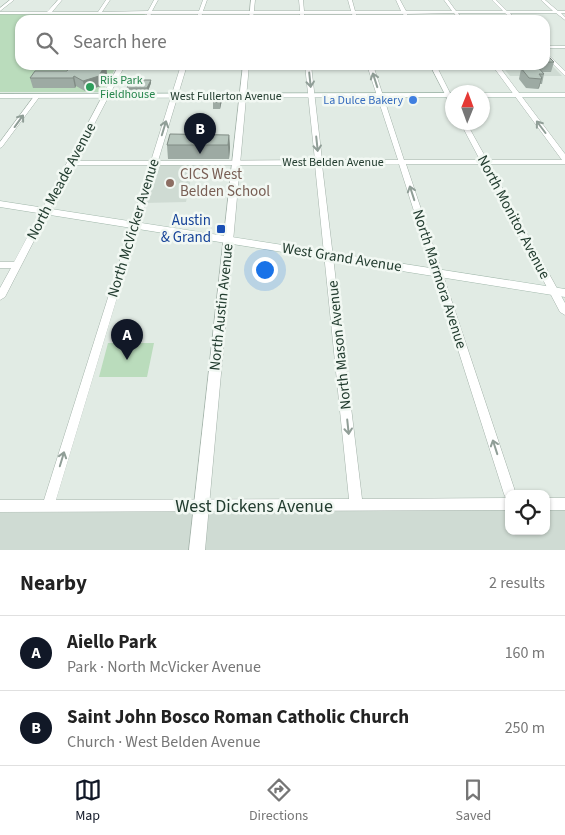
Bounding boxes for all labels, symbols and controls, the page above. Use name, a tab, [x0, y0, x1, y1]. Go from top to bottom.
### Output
search box	[15, 15, 550, 70]
icon: search	[33, 29, 61, 57]
text: Search here	[73, 29, 167, 56]
place label: Riis Park Fieldhouse	[100, 72, 155, 103]
one-way arrow	[305, 72, 315, 88]
one-way arrow	[370, 72, 380, 88]
marker: Riis Park Fieldhouse	[84, 81, 96, 93]
north arrow	[445, 85, 490, 130]
street label: West Fullerton Avenue	[170, 88, 282, 105]
place label: La Dulce Bakery	[323, 92, 403, 109]
marker: La Dulce Bakery	[407, 94, 419, 106]
pin: B	[184, 113, 216, 154]
one-way arrow	[13, 115, 24, 128]
street label: North Meade Avenue	[22, 119, 101, 244]
one-way arrow	[536, 120, 546, 134]
one-way arrow	[160, 121, 170, 137]
one-way arrow	[312, 136, 322, 152]
street label: North Monitor Avenue	[472, 152, 555, 283]
street label: West Belden Avenue	[282, 154, 384, 171]
street label: North McVicker Avenue	[102, 156, 165, 300]
place label: CICS West Belden School	[180, 164, 270, 202]
marker: CICS West Belden School	[164, 177, 176, 189]
one-way arrow	[407, 186, 416, 201]
street label: North Marmora Avenue	[407, 207, 472, 351]
place label: Austin & Grand	[161, 210, 211, 248]
marker: Austin & Grand	[215, 223, 227, 235]
street label: West Grand Avenue	[281, 238, 403, 277]
street label: North Austin Avenue	[204, 242, 239, 372]
your location	[252, 257, 278, 283]
street label: North Mason Avenue	[322, 279, 357, 410]
pin: A	[111, 319, 143, 360]
one-way arrow	[343, 419, 353, 435]
one-way arrow	[490, 440, 499, 456]
one-way arrow	[58, 452, 68, 468]
map controls	[505, 490, 550, 535]
button: locate	[505, 490, 550, 535]
street label: West Dickens Avenue	[175, 494, 333, 519]
text: Nearby	[20, 568, 87, 598]
text: 2 results	[489, 572, 545, 594]
text: Aiello Park	[67, 629, 157, 656]
text: A	[31, 642, 41, 664]
text: 160 m	[505, 642, 545, 664]
text: Park · North McVicker Avenue	[67, 656, 261, 678]
text: Saint John Bosco Roman Catholic Church	[67, 704, 409, 731]
text: B	[31, 717, 41, 739]
text: 250 m	[505, 717, 545, 739]
text: Church · West Belden Avenue	[67, 731, 260, 753]
tab: Map	[74, 776, 102, 826]
tab: Directions	[249, 776, 308, 826]
tab: Saved	[456, 776, 491, 826]

